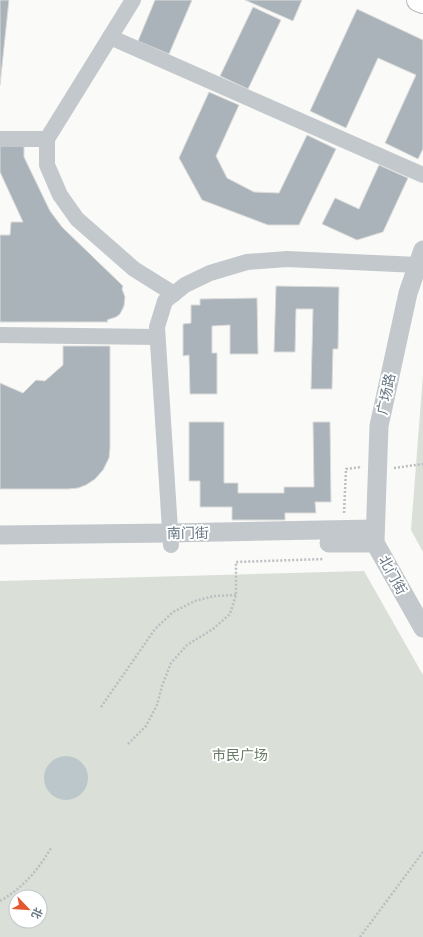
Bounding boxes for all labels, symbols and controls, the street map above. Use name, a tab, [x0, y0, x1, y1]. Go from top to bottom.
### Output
street label: 广场路	[374, 372, 398, 416]
street label: 南门街	[167, 525, 209, 541]
street label: 北门街	[376, 553, 410, 597]
park label: 市民广场	[212, 747, 268, 763]
north arrow	[8, 889, 48, 929]
text: 北	[29, 906, 45, 921]

